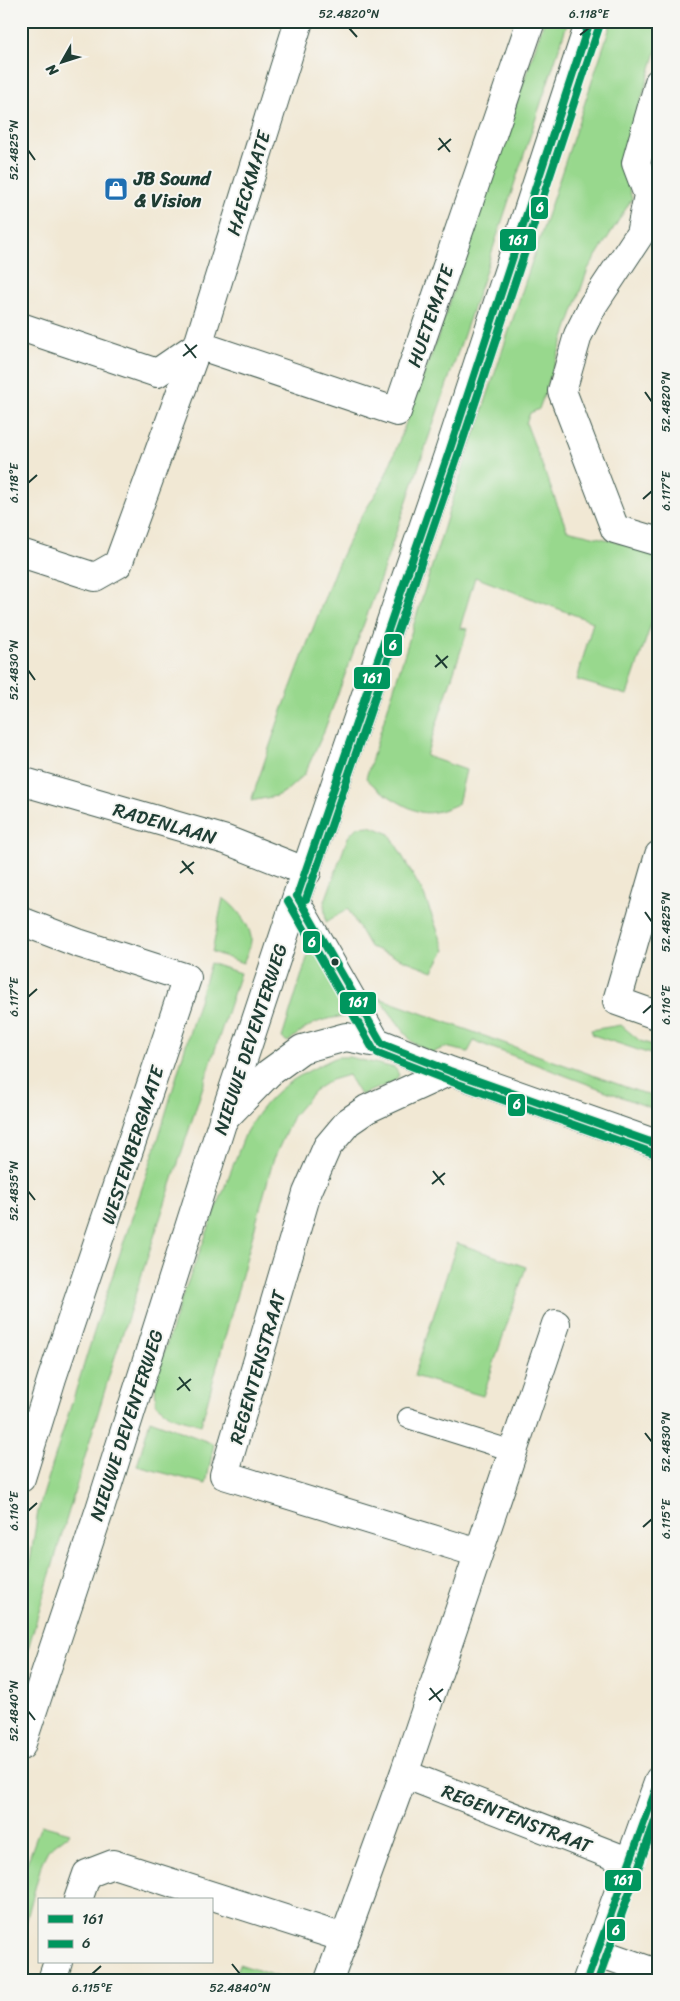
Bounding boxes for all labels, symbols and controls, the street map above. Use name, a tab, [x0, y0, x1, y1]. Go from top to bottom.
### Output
text: 52.4820°N	[319, 3, 380, 25]
text: 6.118°E	[569, 3, 610, 25]
north arrow	[38, 38, 88, 88]
text: N	[39, 58, 66, 82]
text: 52.4825°N	[3, 119, 25, 180]
street label: HAECKMATE	[217, 125, 281, 240]
place label: JB Sound & Vision	[133, 162, 212, 217]
shop icon: JB Sound & Vision	[103, 176, 129, 202]
text: 6	[535, 195, 544, 220]
line badge: 6	[530, 196, 549, 220]
line badge: 161	[499, 228, 537, 252]
text: 161	[508, 228, 528, 253]
street label: HUETEMATE	[398, 259, 464, 372]
text: 52.4820°N	[655, 371, 677, 432]
text: 6.118°E	[3, 462, 25, 503]
text: 6.117°E	[655, 470, 677, 511]
line badge: 6	[383, 633, 403, 657]
text: 6	[388, 633, 397, 658]
text: 52.4830°N	[3, 639, 25, 700]
line badge: 161	[353, 666, 391, 690]
text: 161	[362, 666, 382, 691]
street label: RADENLAAN	[109, 793, 221, 854]
text: 52.4825°N	[655, 891, 677, 952]
line badge: 6	[302, 930, 321, 954]
text: 6	[307, 930, 316, 955]
street label: NIEUWE DEVENTERWEG	[204, 939, 297, 1139]
unlabelled marker	[330, 957, 340, 967]
text: 6.117°E	[3, 976, 25, 1017]
text: 6.116°E	[655, 984, 677, 1025]
text: 161	[348, 990, 368, 1015]
line badge: 161	[339, 991, 377, 1015]
street label: WESTENBERGMATE	[91, 1060, 174, 1229]
text: 6	[512, 1092, 521, 1117]
line badge: 6	[507, 1093, 526, 1117]
text: 52.4835°N	[3, 1160, 25, 1221]
street label: REGENTENSTRAAT	[220, 1285, 296, 1448]
street label: NIEUWE DEVENTERWEG	[80, 1325, 173, 1525]
text: 52.4830°N	[655, 1411, 677, 1472]
text: 6.116°E	[3, 1490, 25, 1531]
text: 6.115°E	[655, 1498, 677, 1539]
text: 52.4840°N	[3, 1680, 25, 1742]
street label: REGENTENSTRAAT	[437, 1775, 598, 1863]
text: 161	[613, 1868, 633, 1893]
line badge: 161	[604, 1869, 642, 1892]
legend	[38, 1898, 212, 1964]
text: 161	[82, 1906, 103, 1932]
line badge: 6	[606, 1918, 626, 1942]
text: 6	[611, 1918, 620, 1943]
text: 6	[82, 1930, 91, 1956]
text: 6.115°E	[72, 1977, 113, 1999]
text: 52.4840°N	[209, 1977, 271, 1999]

